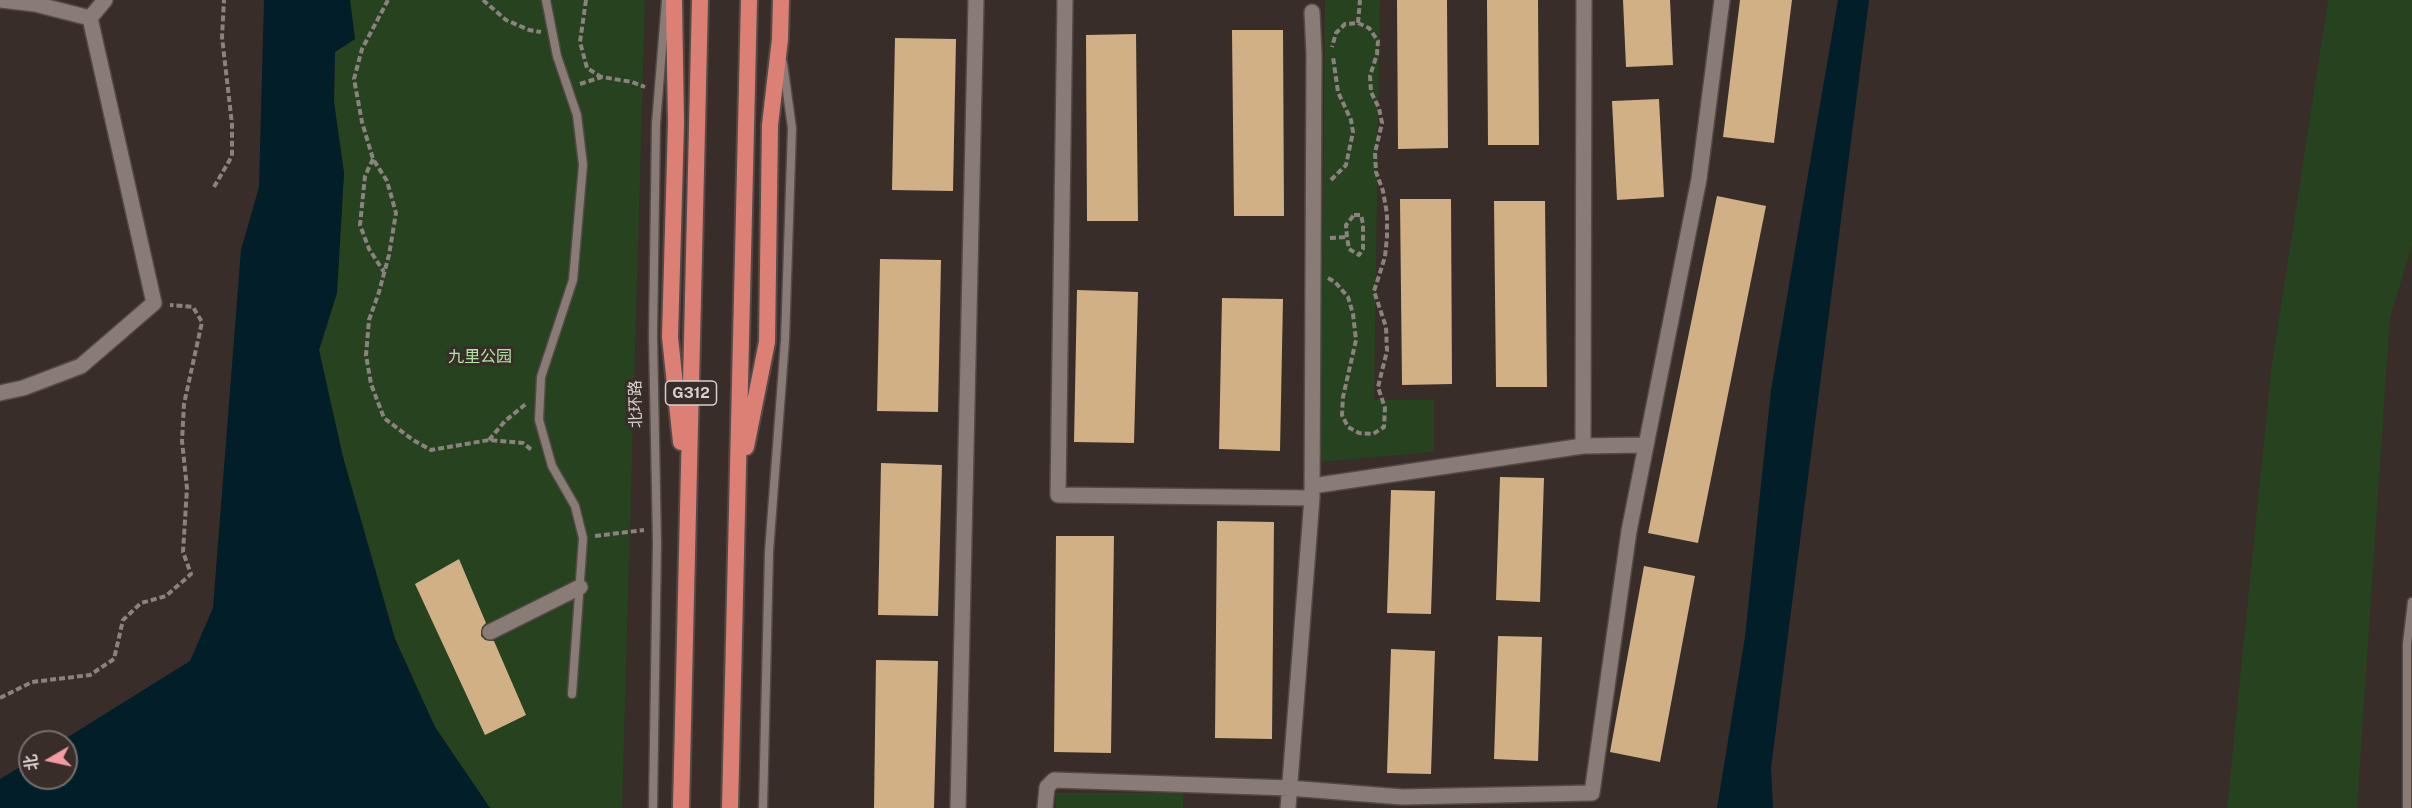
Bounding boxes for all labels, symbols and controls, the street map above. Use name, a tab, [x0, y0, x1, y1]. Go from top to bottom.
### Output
park label: 九里公园	[448, 347, 512, 367]
street label: 北环路	[626, 380, 646, 428]
road number: G312	[666, 381, 716, 405]
north arrow	[18, 730, 78, 790]
text: 北	[21, 753, 42, 772]

